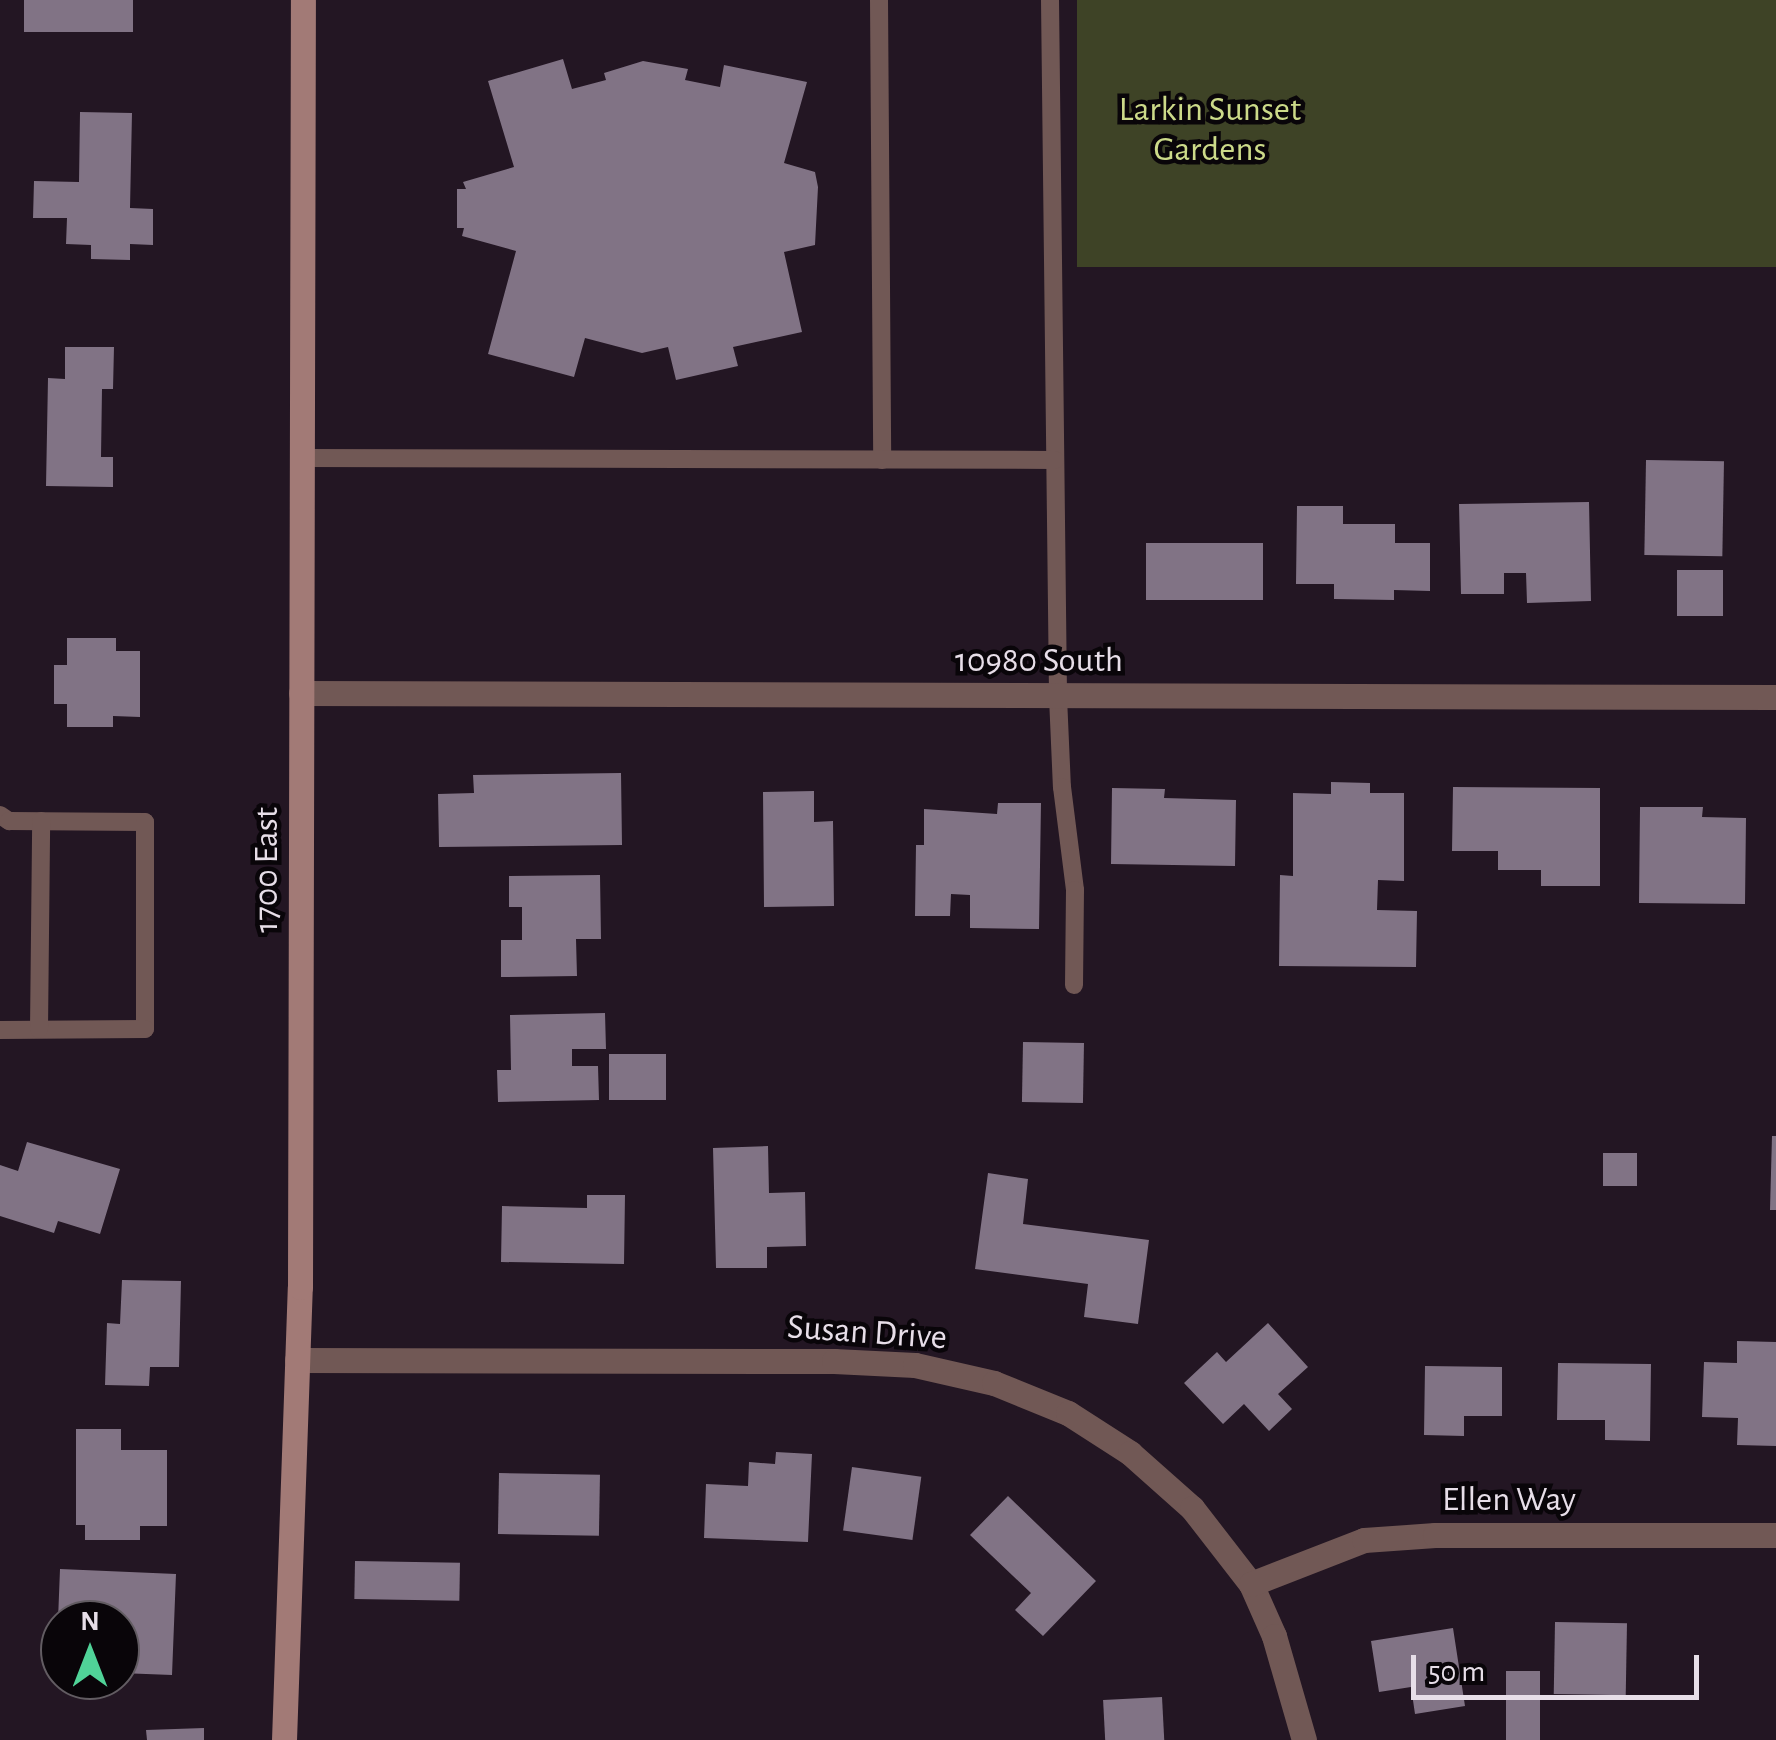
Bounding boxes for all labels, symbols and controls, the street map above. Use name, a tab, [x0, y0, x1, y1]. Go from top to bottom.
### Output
park label: Larkin Sunset Gardens	[1119, 89, 1301, 171]
street label: 10980 South	[955, 640, 1123, 682]
street label: 1700 East	[246, 807, 288, 933]
street label: Susan Drive	[786, 1306, 948, 1360]
street label: Ellen Way	[1442, 1479, 1576, 1521]
north arrow	[40, 1600, 140, 1700]
text: N	[80, 1608, 100, 1636]
scale bar	[1416, 1635, 1704, 1697]
text: 50 m	[1428, 1657, 1485, 1687]

